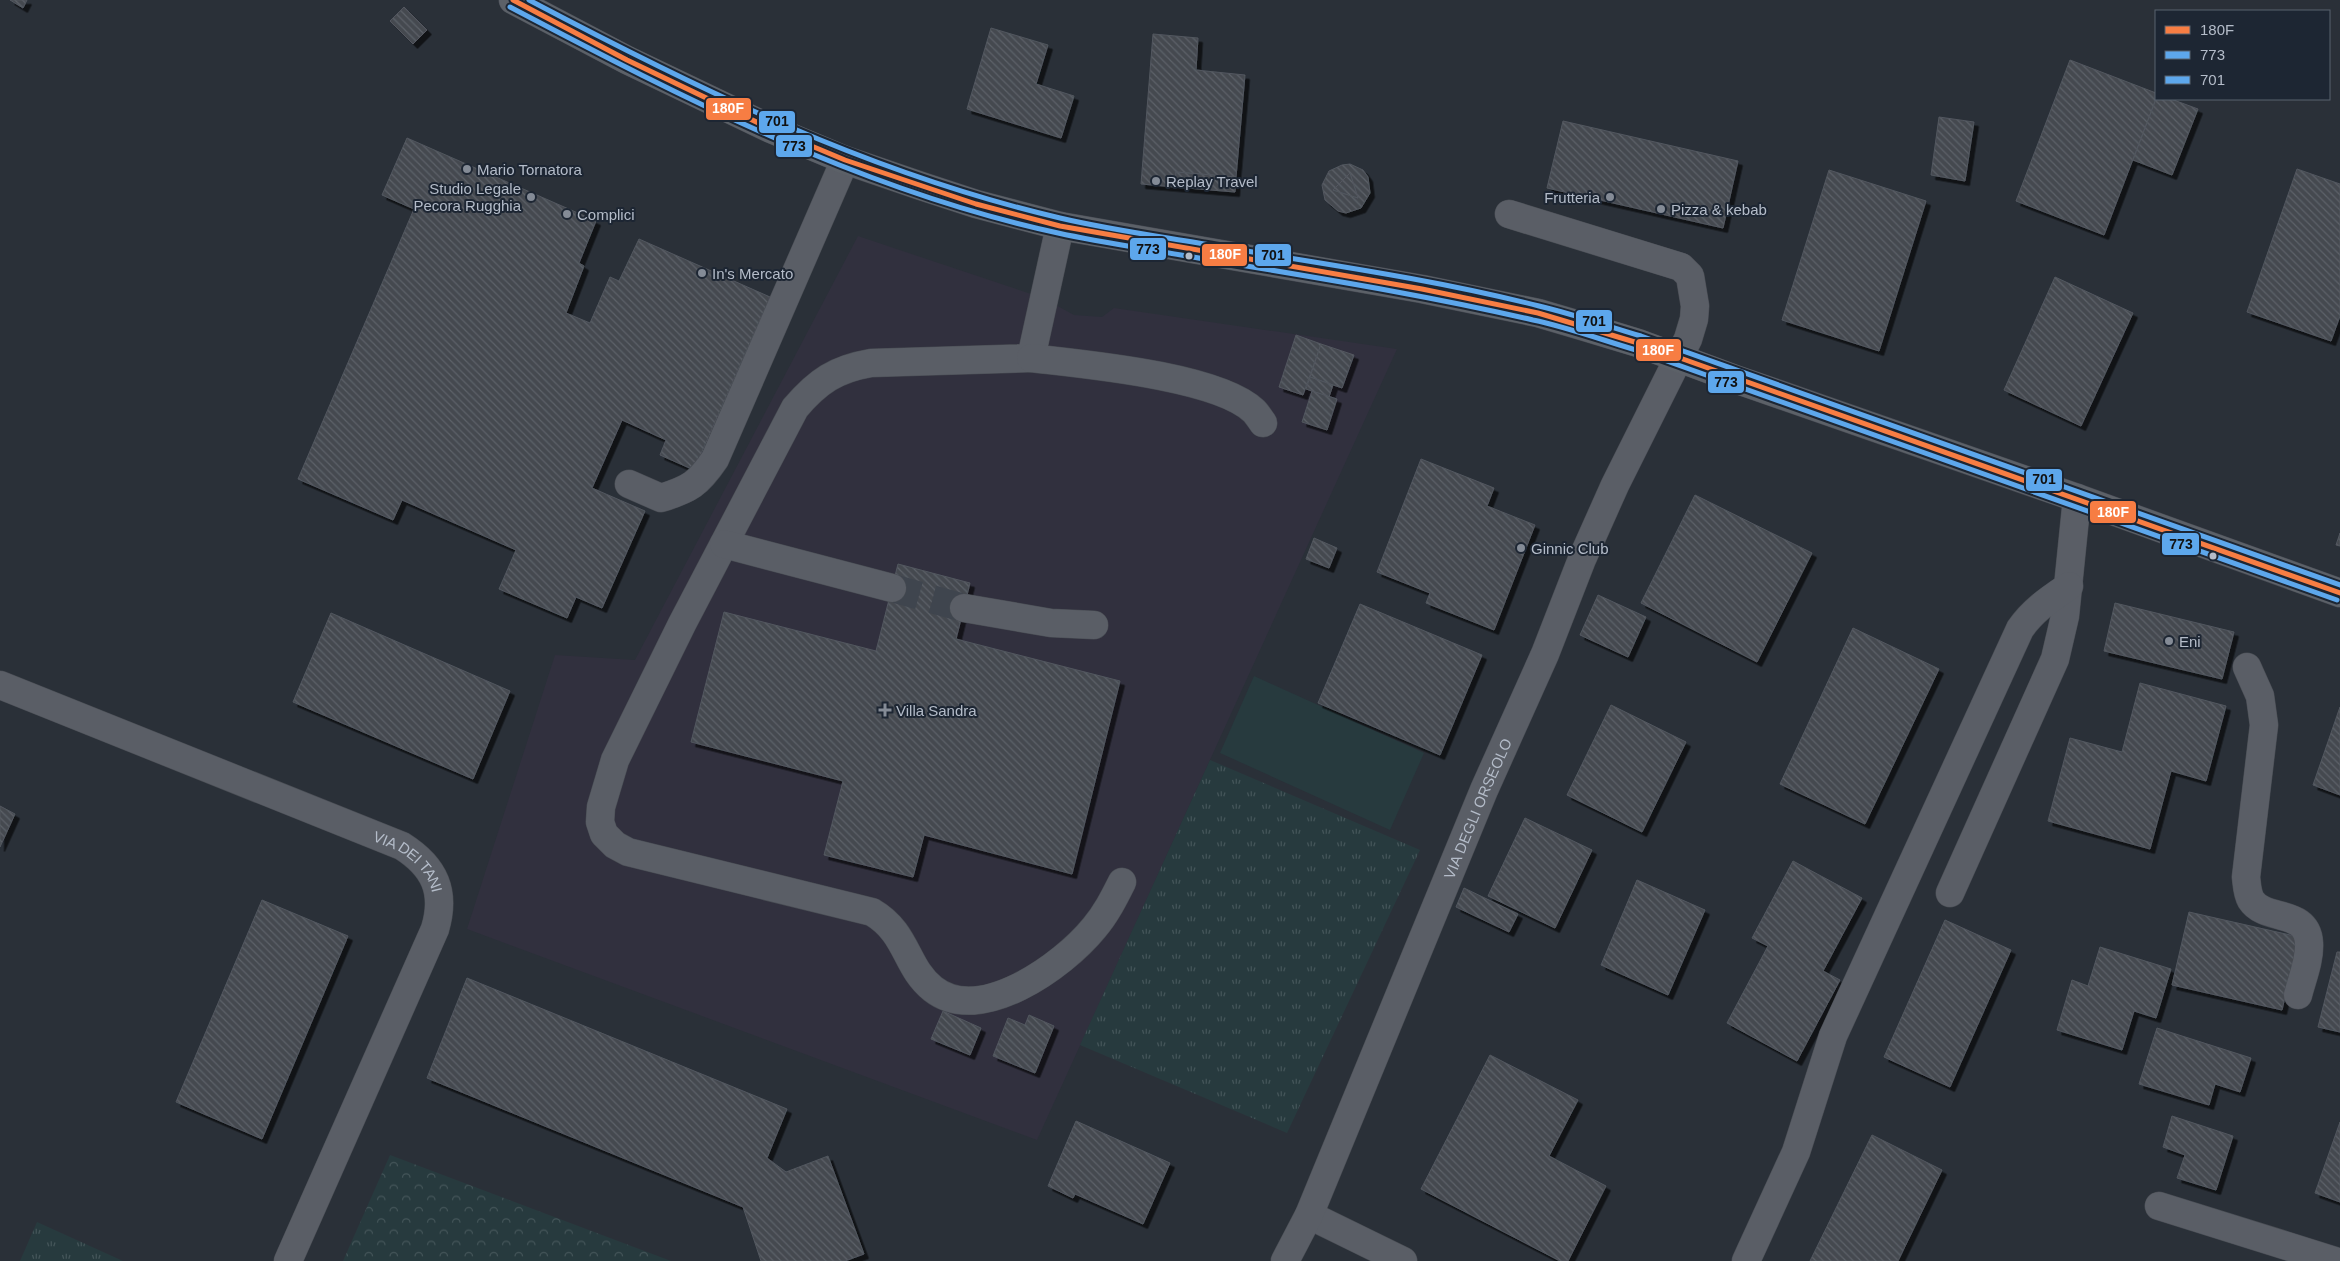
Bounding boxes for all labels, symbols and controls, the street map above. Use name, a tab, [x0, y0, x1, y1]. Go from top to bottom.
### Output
legend	[2155, 10, 2330, 100]
text: 180F	[2200, 21, 2234, 38]
text: 773	[2200, 46, 2225, 63]
text: 701	[2200, 71, 2225, 88]
line badge: 180F	[705, 97, 752, 121]
text: 180F	[712, 100, 744, 116]
line badge: 701	[758, 110, 796, 134]
text: 701	[765, 113, 789, 129]
line badge: 773	[775, 134, 813, 158]
text: 773	[782, 138, 806, 154]
place label: Mario Tornatora	[477, 161, 582, 178]
marker: Mario Tornatora	[461, 163, 473, 175]
place label: Replay Travel	[1166, 173, 1258, 190]
marker: Replay Travel	[1150, 175, 1162, 187]
place label: Studio Legale Pecora Rugghia	[413, 180, 522, 214]
place label: Frutteria	[1544, 189, 1601, 206]
marker: Studio Legale Pecora Rugghia	[525, 191, 537, 203]
marker: Frutteria	[1604, 191, 1616, 203]
place label: Pizza & kebab	[1671, 201, 1767, 218]
marker: Pizza & kebab	[1655, 203, 1667, 215]
place label: Complici	[577, 206, 635, 223]
marker: Complici	[561, 208, 573, 220]
line badge: 773	[1129, 237, 1167, 261]
text: 773	[1136, 241, 1160, 257]
line badge: 180F	[1201, 243, 1248, 267]
line badge: 701	[1254, 243, 1292, 267]
text: 180F	[1209, 246, 1241, 262]
text: 701	[1261, 247, 1285, 263]
unlabelled marker	[1184, 251, 1194, 261]
place label: In's Mercato	[712, 265, 793, 282]
marker: In's Mercato	[696, 267, 708, 279]
line badge: 701	[1575, 309, 1613, 333]
text: 701	[1582, 313, 1606, 329]
line badge: 180F	[1635, 338, 1682, 362]
text: 180F	[1642, 342, 1674, 358]
line badge: 773	[1707, 370, 1745, 394]
text: 773	[1714, 374, 1738, 390]
line badge: 701	[2025, 468, 2063, 492]
text: 701	[2032, 471, 2056, 487]
line badge: 180F	[2089, 500, 2137, 524]
text: 180F	[2097, 504, 2129, 520]
line badge: 773	[2161, 532, 2200, 556]
text: 773	[2169, 536, 2193, 552]
place label: Ginnic Club	[1531, 540, 1609, 557]
marker: Ginnic Club	[1515, 542, 1527, 554]
unlabelled marker	[2208, 551, 2218, 561]
place label: Eni	[2179, 633, 2201, 650]
marker: Eni	[2163, 635, 2175, 647]
place label: Villa Sandra	[896, 702, 977, 719]
marker: Villa Sandra	[878, 703, 892, 717]
street label: VIA DEGLI ORSEOLO	[1440, 735, 1515, 881]
street label: VIA DEI TANI	[371, 827, 446, 894]

